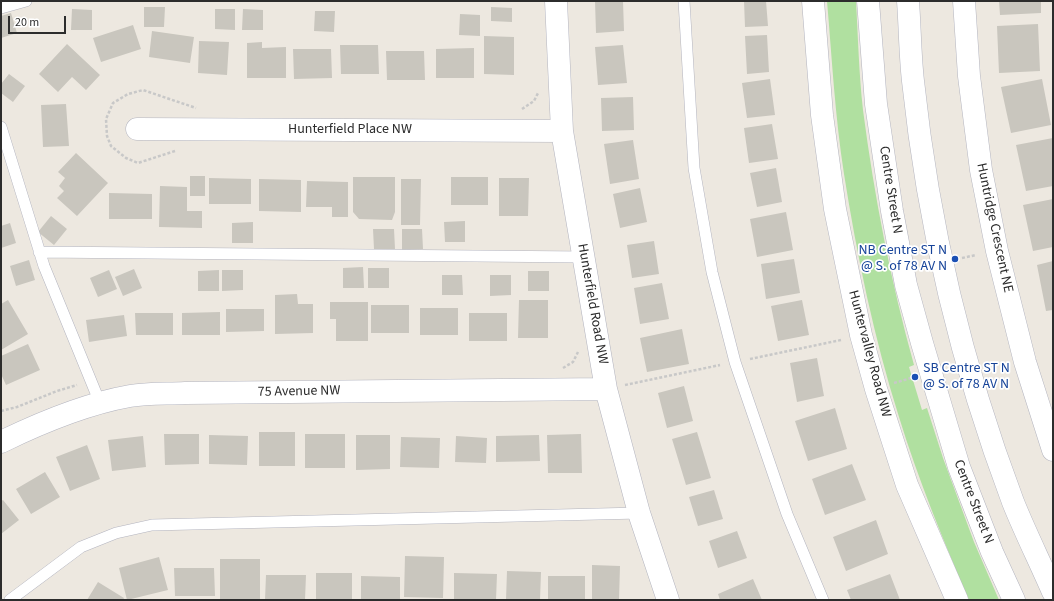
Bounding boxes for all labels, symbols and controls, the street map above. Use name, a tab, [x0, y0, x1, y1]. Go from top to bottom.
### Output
scale bar	[10, 8, 68, 34]
text: 20 m	[15, 14, 39, 31]
street label: Hunterfield Place NW	[288, 122, 412, 138]
street label: Centre Street N	[875, 145, 905, 235]
street label: Huntridge Crescent NE	[972, 162, 1016, 294]
street label: Hunterfield Road NW	[573, 242, 611, 366]
place label: NB Centre ST N @ S. of 78 AV N	[859, 243, 947, 276]
marker: NB Centre ST N @ S. of 78 AV N	[950, 254, 960, 264]
street label: Huntervalley Road NW	[844, 289, 894, 419]
place label: SB Centre ST N @ S. of 78 AV N	[923, 361, 1010, 394]
marker: SB Centre ST N @ S. of 78 AV N	[910, 372, 920, 382]
street label: 75 Avenue NW	[257, 383, 341, 401]
street label: Centre Street N	[949, 458, 997, 546]

